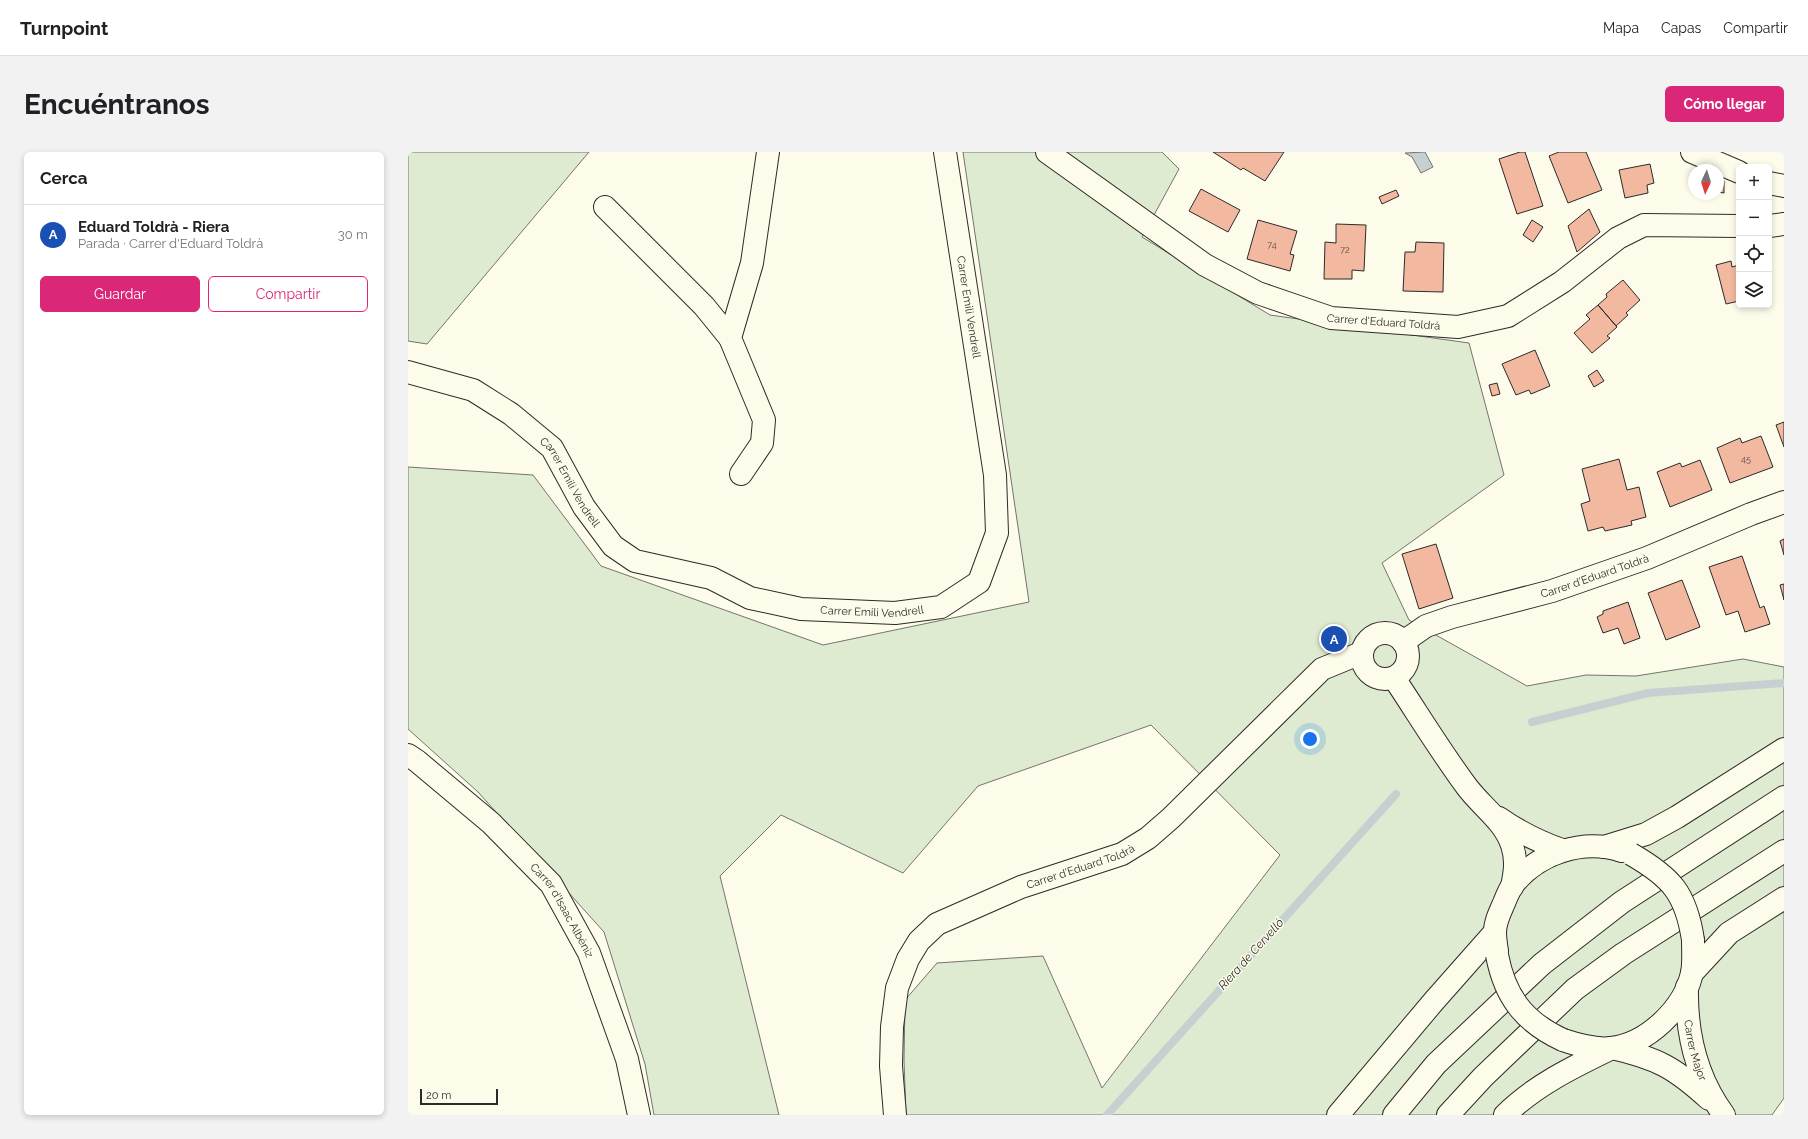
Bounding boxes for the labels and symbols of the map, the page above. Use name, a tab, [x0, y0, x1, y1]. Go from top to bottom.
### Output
north arrow	[1688, 164, 1724, 200]
house number: 74	[1267, 240, 1277, 250]
house number: 72	[1340, 245, 1350, 255]
street label: Carrer Emili Vendrell	[954, 255, 983, 359]
street label: Carrer d'Eduard Toldrà	[1325, 311, 1441, 333]
street label: Carrer Emili Vendrell	[537, 435, 603, 530]
house number: 45	[1741, 454, 1751, 464]
street label: Carrer d'Eduard Toldrà	[1539, 552, 1651, 601]
street label: Carrer Emili Vendrell	[820, 603, 925, 620]
pin: A	[1321, 624, 1347, 654]
your location	[1300, 729, 1320, 749]
street label: Carrer d'Eduard Toldrà	[1025, 842, 1137, 892]
street label: Carrer d'Isaac Albéniz	[527, 861, 596, 960]
water label: Riera de Cervelló	[1215, 915, 1287, 992]
street label: Carrer Major	[1681, 1019, 1709, 1083]
scale bar	[420, 1087, 498, 1106]

